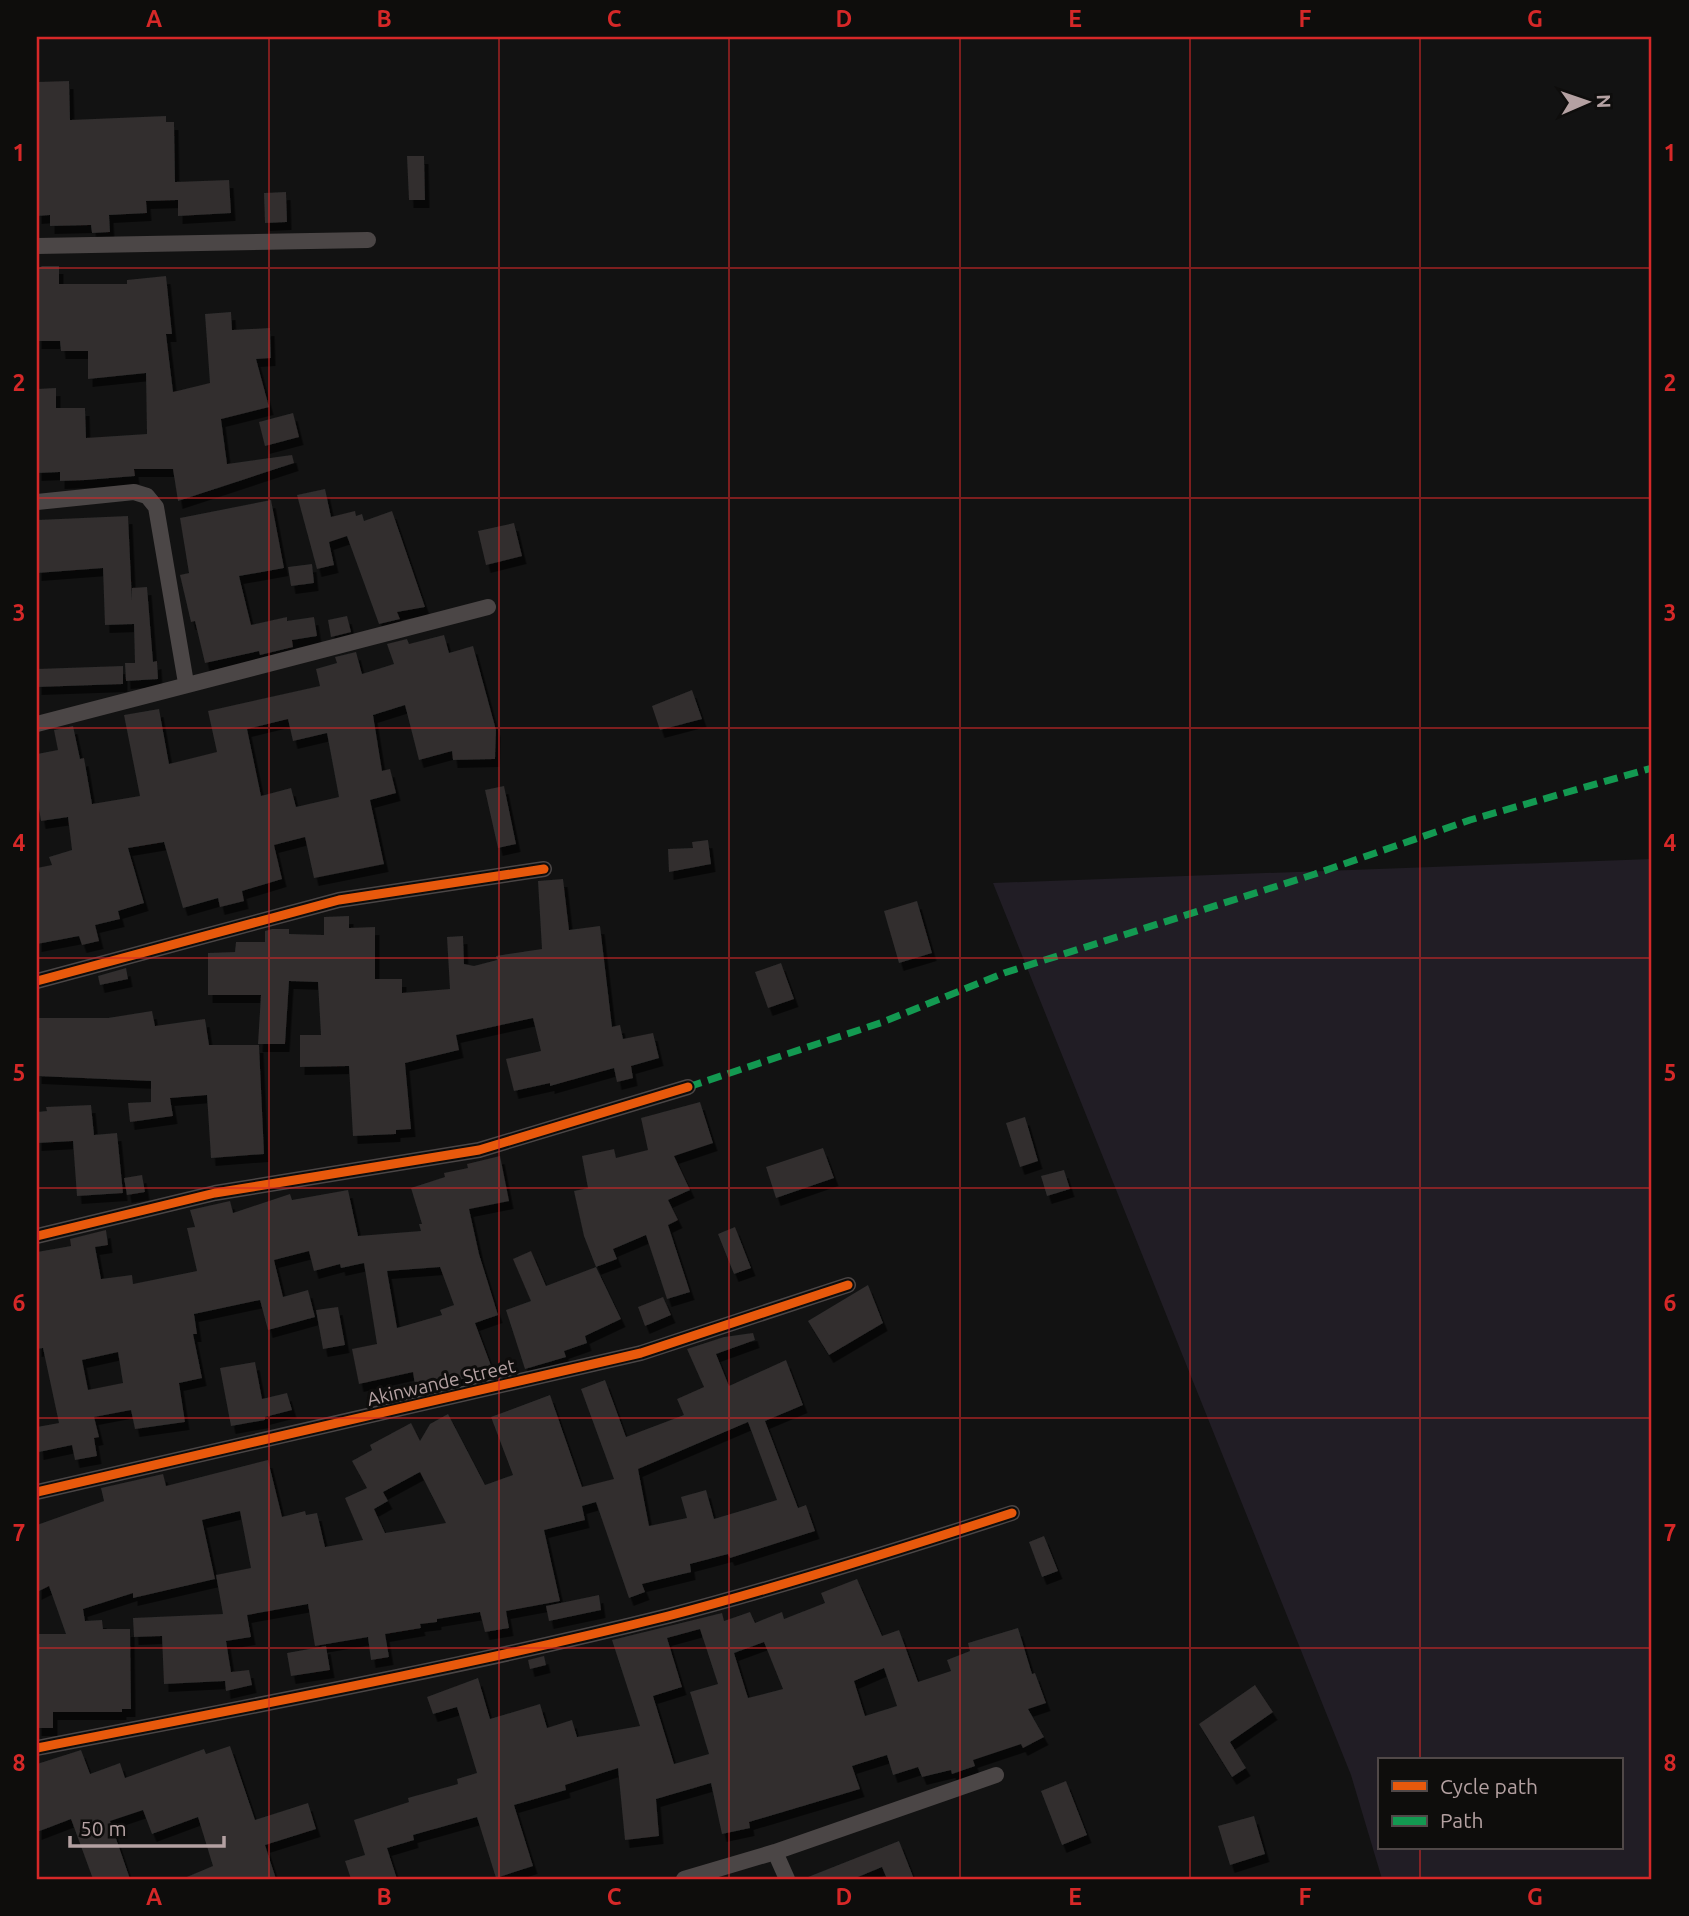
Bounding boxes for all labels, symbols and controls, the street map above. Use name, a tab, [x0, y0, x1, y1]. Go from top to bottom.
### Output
text: A	[146, 6, 162, 31]
text: B	[376, 6, 392, 31]
text: C	[607, 6, 622, 31]
text: D	[836, 6, 852, 31]
text: E	[1068, 6, 1082, 31]
text: F	[1299, 6, 1312, 31]
text: G	[1527, 6, 1543, 31]
north arrow	[1552, 66, 1622, 136]
text: N	[1593, 94, 1615, 109]
text: 1	[13, 140, 25, 165]
text: 1	[1664, 140, 1676, 165]
text: 2	[13, 370, 25, 395]
text: 2	[1664, 370, 1676, 395]
text: 3	[13, 600, 25, 625]
text: 3	[1664, 600, 1676, 625]
text: 4	[13, 830, 26, 855]
text: 4	[1664, 830, 1677, 855]
text: 5	[13, 1060, 25, 1085]
text: 5	[1664, 1060, 1676, 1085]
text: 6	[13, 1290, 26, 1315]
text: 6	[1664, 1290, 1677, 1315]
street label: Akinwande Street	[365, 1354, 518, 1410]
text: 7	[13, 1520, 25, 1545]
text: 7	[1664, 1520, 1676, 1545]
text: 8	[13, 1750, 25, 1775]
text: 8	[1664, 1750, 1676, 1775]
legend	[1378, 1758, 1622, 1850]
text: Cycle path	[1440, 1774, 1538, 1798]
scale bar	[70, 1804, 224, 1848]
text: Path	[1440, 1808, 1483, 1832]
text: 50 m	[80, 1816, 127, 1840]
text: A	[146, 1884, 162, 1909]
text: B	[376, 1884, 392, 1909]
text: C	[607, 1884, 622, 1909]
text: D	[836, 1884, 852, 1909]
text: E	[1068, 1884, 1082, 1909]
text: F	[1299, 1884, 1312, 1909]
text: G	[1527, 1884, 1543, 1909]

